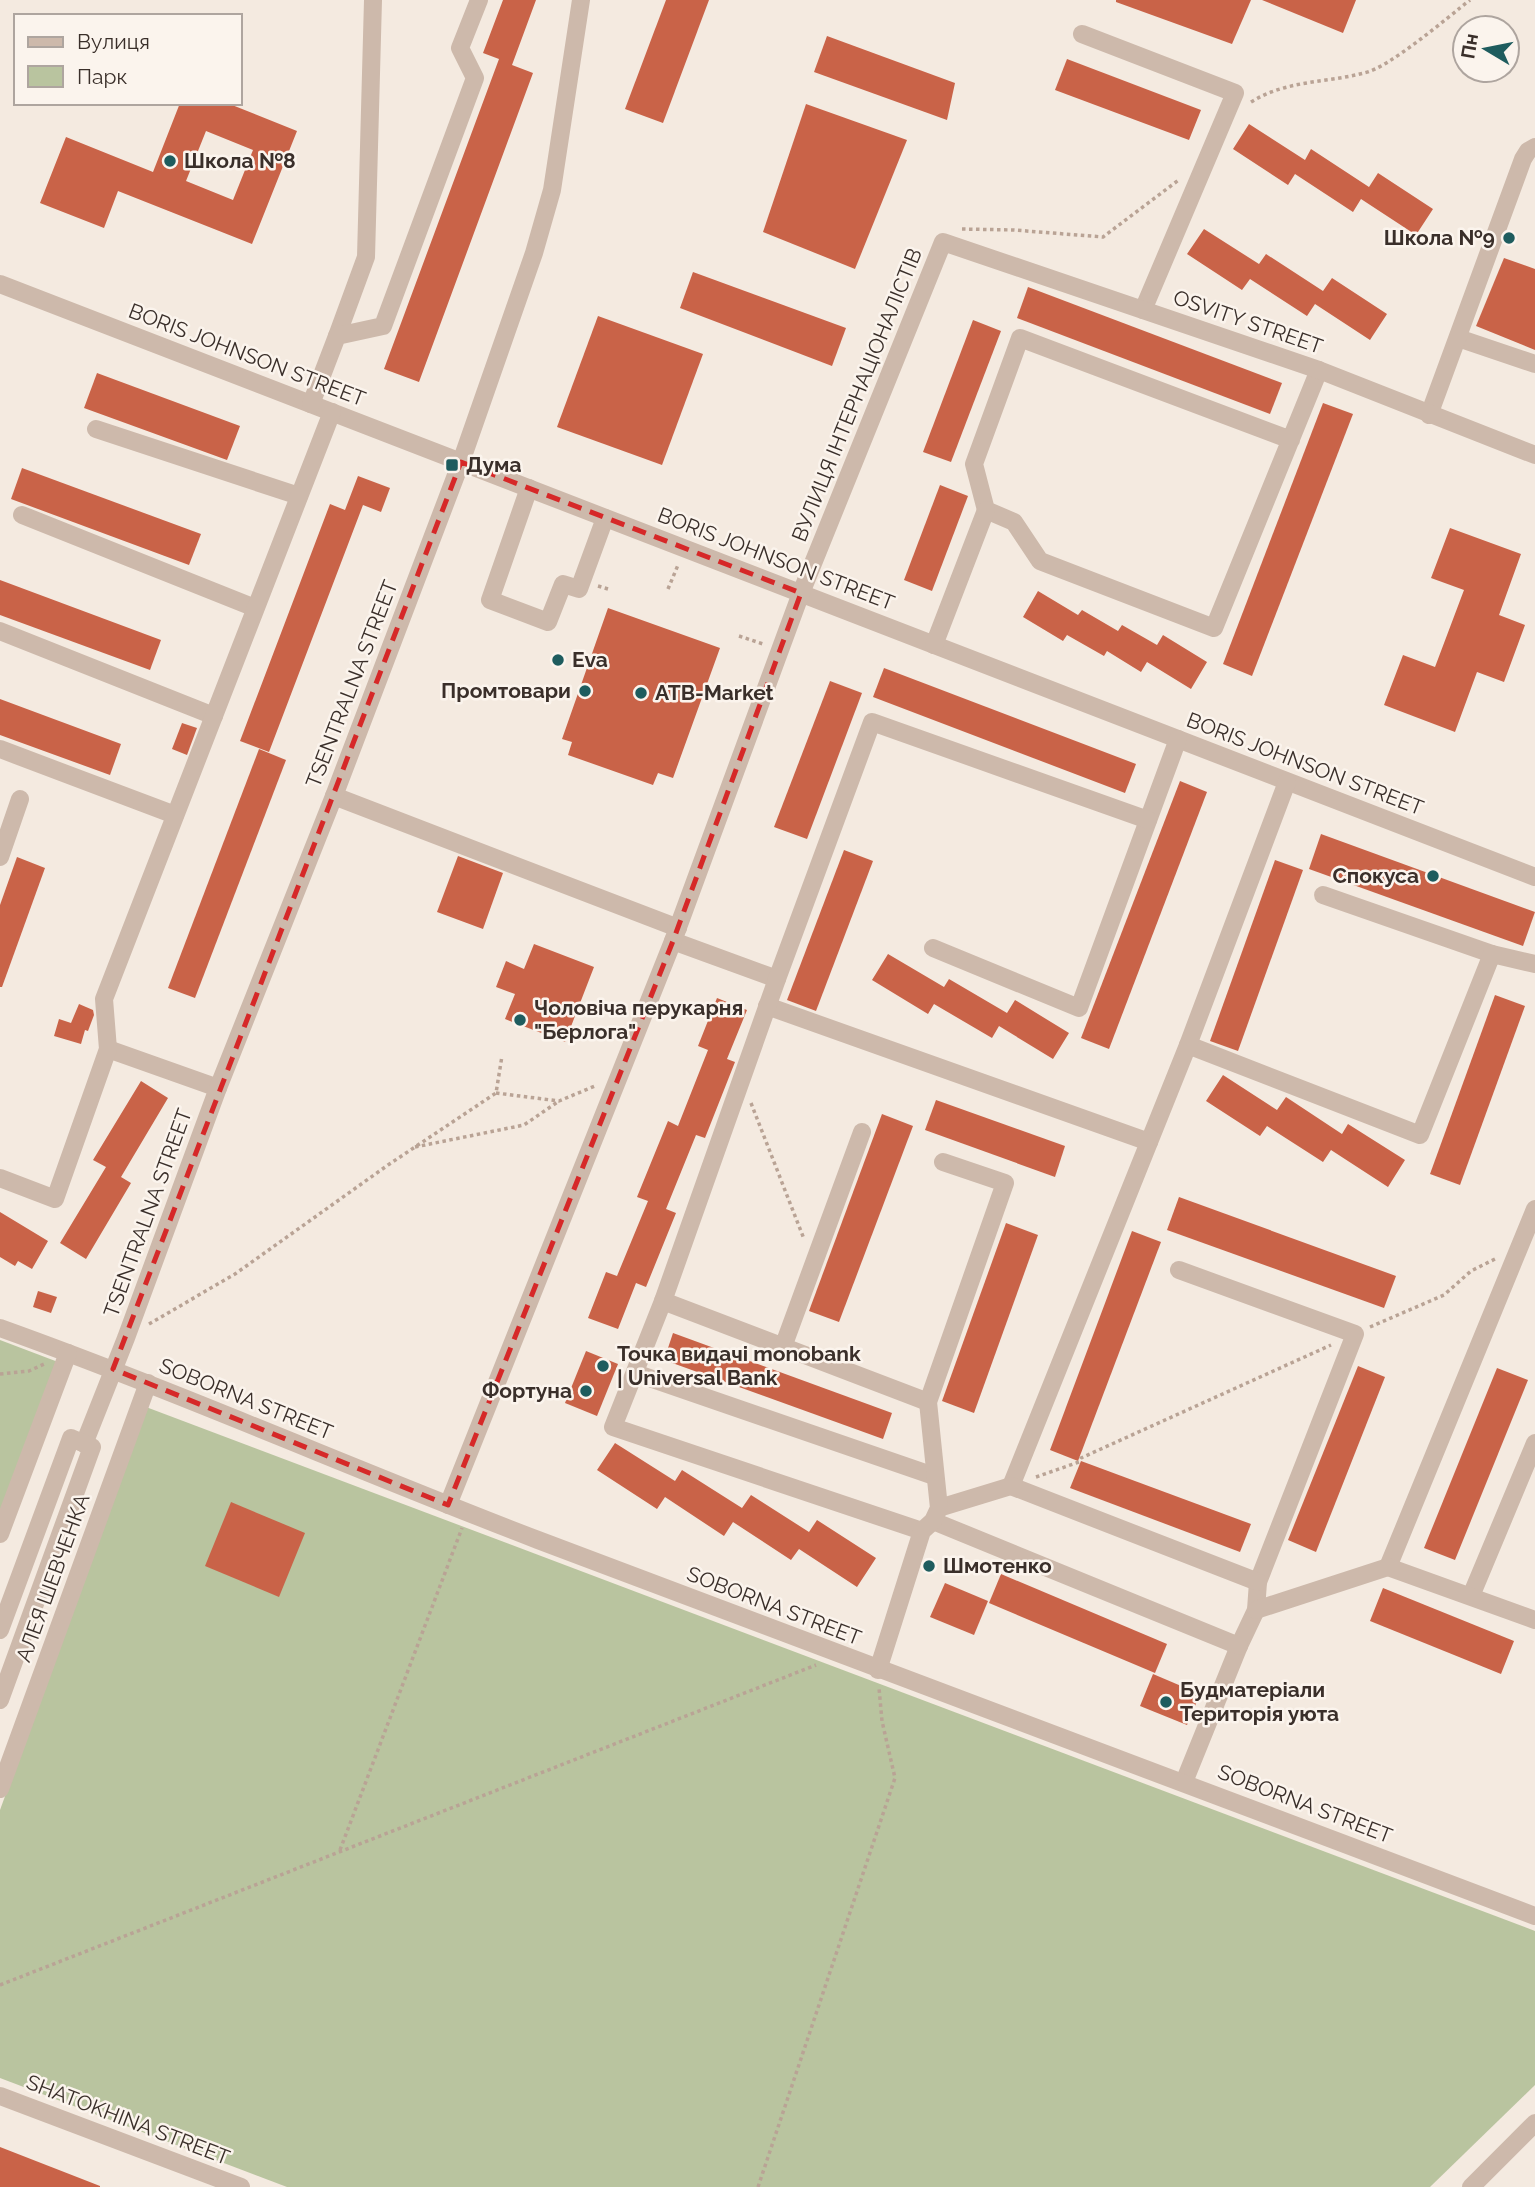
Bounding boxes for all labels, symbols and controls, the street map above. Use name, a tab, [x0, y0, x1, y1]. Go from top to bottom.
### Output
legend	[14, 14, 242, 105]
north arrow	[1451, 14, 1521, 84]
text: Вулиця	[77, 29, 150, 54]
text: Пн	[1456, 32, 1482, 60]
text: Парк	[77, 64, 127, 89]
place label: Школа №8	[184, 148, 296, 173]
marker: Школа №8	[162, 153, 178, 169]
place label: Школа №9	[1384, 225, 1495, 250]
marker: Школа №9	[1501, 230, 1517, 246]
street label: ВУЛИЦЯ ІНТЕРНАЦІОНАЛІСТІВ	[786, 244, 927, 545]
street label: OSVITY STREET	[1170, 284, 1326, 359]
street label: BORIS JOHNSON STREET	[125, 298, 369, 411]
place label: Дума	[466, 452, 522, 477]
marker: Дума	[444, 457, 460, 473]
street label: BORIS JOHNSON STREET	[654, 502, 898, 615]
street label: TSENTRALNA STREET	[300, 576, 403, 791]
place label: Eva	[572, 647, 608, 672]
marker: Eva	[550, 652, 566, 668]
place label: Промтовари	[441, 678, 571, 703]
place label: ATB-Market	[655, 680, 774, 705]
marker: Промтовари	[577, 683, 593, 699]
marker: ATB-Market	[633, 685, 649, 701]
street label: BORIS JOHNSON STREET	[1183, 707, 1427, 820]
place label: Спокуса	[1332, 863, 1419, 888]
marker: Спокуса	[1425, 868, 1441, 884]
place label: Чоловіча перукарня "Берлога"	[534, 995, 743, 1044]
marker: Чоловіча перукарня "Берлога"	[512, 1012, 528, 1028]
street label: TSENTRALNA STREET	[98, 1105, 197, 1321]
place label: Точка видачі monobank | Universal Bank	[617, 1341, 861, 1390]
street label: SOBORNA STREET	[156, 1352, 337, 1445]
marker: Точка видачі monobank | Universal Bank	[595, 1358, 611, 1374]
place label: Фортуна	[482, 1378, 572, 1403]
marker: Фортуна	[578, 1383, 594, 1399]
street label: АЛЕЯ ШЕВЧЕНКА	[11, 1490, 95, 1665]
place label: Шмотенко	[943, 1553, 1052, 1578]
marker: Шмотенко	[921, 1558, 937, 1574]
street label: SOBORNA STREET	[683, 1561, 865, 1650]
place label: Будматеріали Територія уюта	[1180, 1677, 1339, 1726]
marker: Будматеріали Територія уюта	[1158, 1694, 1174, 1710]
street label: SOBORNA STREET	[1214, 1759, 1396, 1848]
street label: SHATOKHINA STREET	[23, 2069, 234, 2170]

